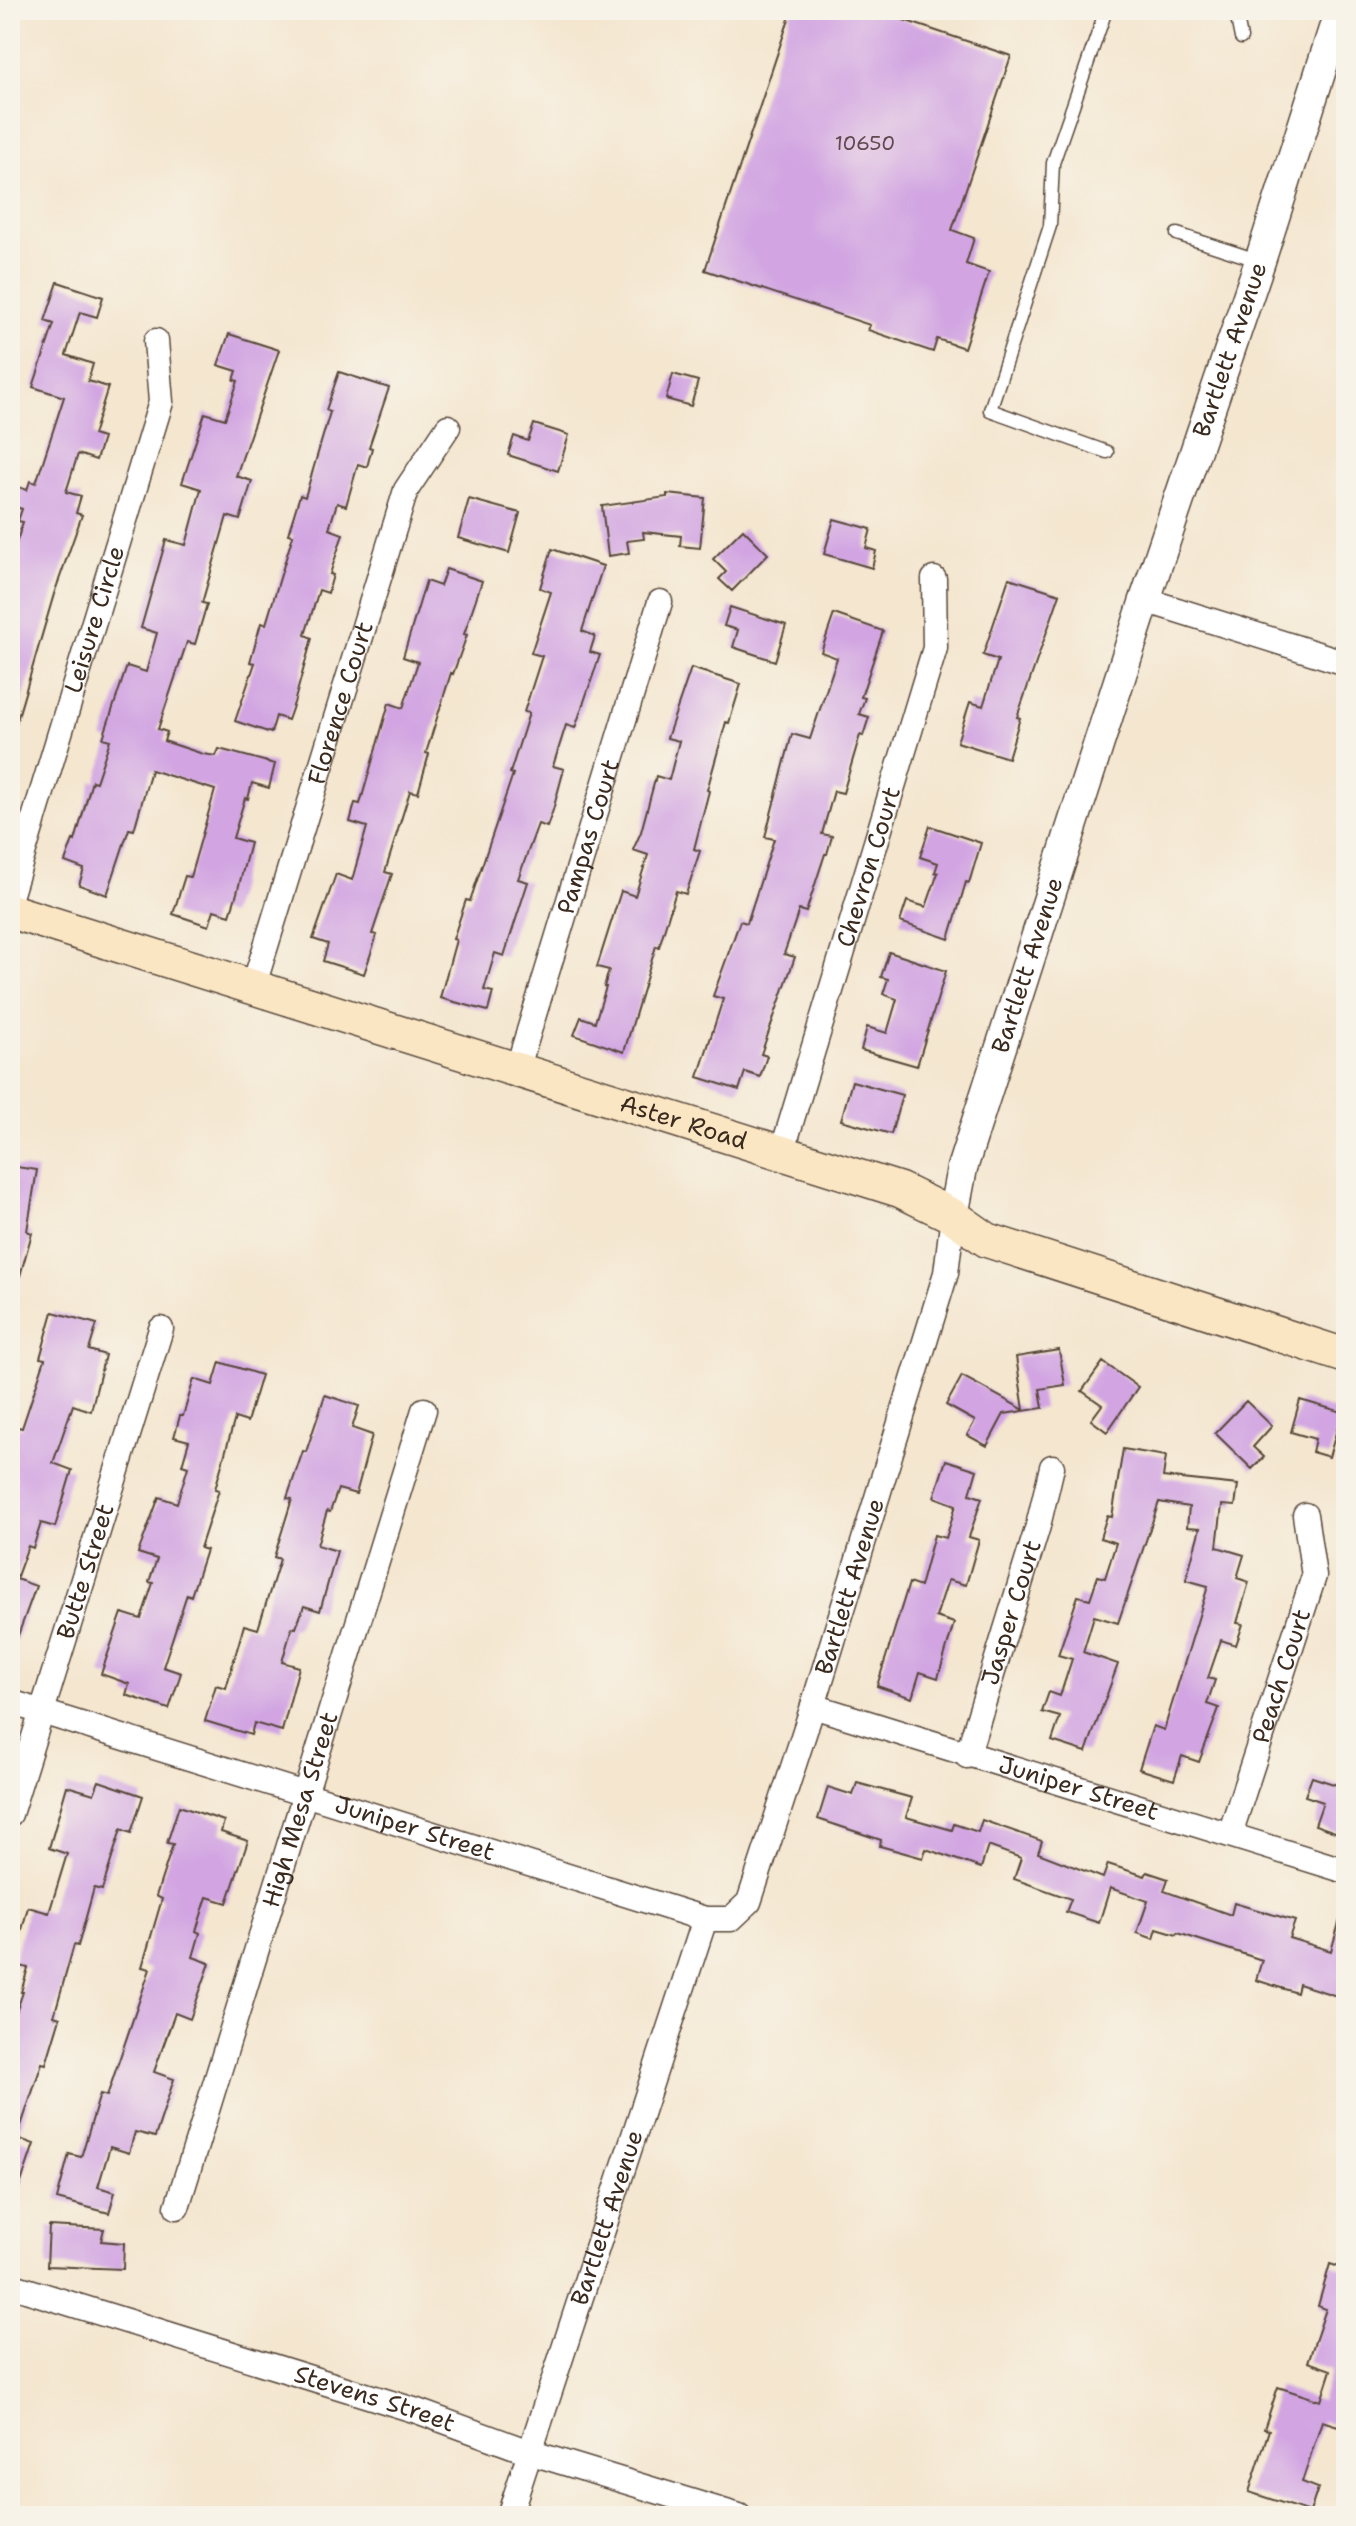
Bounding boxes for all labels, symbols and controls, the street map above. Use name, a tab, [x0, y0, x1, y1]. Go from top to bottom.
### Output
house number: 10650	[835, 130, 895, 156]
street label: Bartlett Avenue	[1185, 258, 1274, 441]
street label: Leisure Circle	[57, 542, 132, 697]
street label: Florence Court	[300, 618, 381, 789]
street label: Pampas Court	[550, 755, 627, 918]
street label: Chevron Court	[829, 783, 908, 951]
street label: Bartlett Avenue	[984, 873, 1071, 1057]
street label: Aster Road	[616, 1087, 751, 1157]
street label: Bartlett Avenue	[808, 1494, 892, 1679]
street label: Butte Street	[49, 1500, 122, 1643]
street label: Jasper Court	[974, 1536, 1049, 1689]
street label: Peach Court	[1245, 1605, 1318, 1747]
street label: High Mesa Street	[255, 1708, 345, 1911]
street label: Juniper Street	[995, 1748, 1163, 1828]
street label: Juniper Street	[331, 1788, 499, 1868]
street label: Bartlett Avenue	[563, 2126, 651, 2310]
street label: Stevens Street	[290, 2358, 460, 2440]

